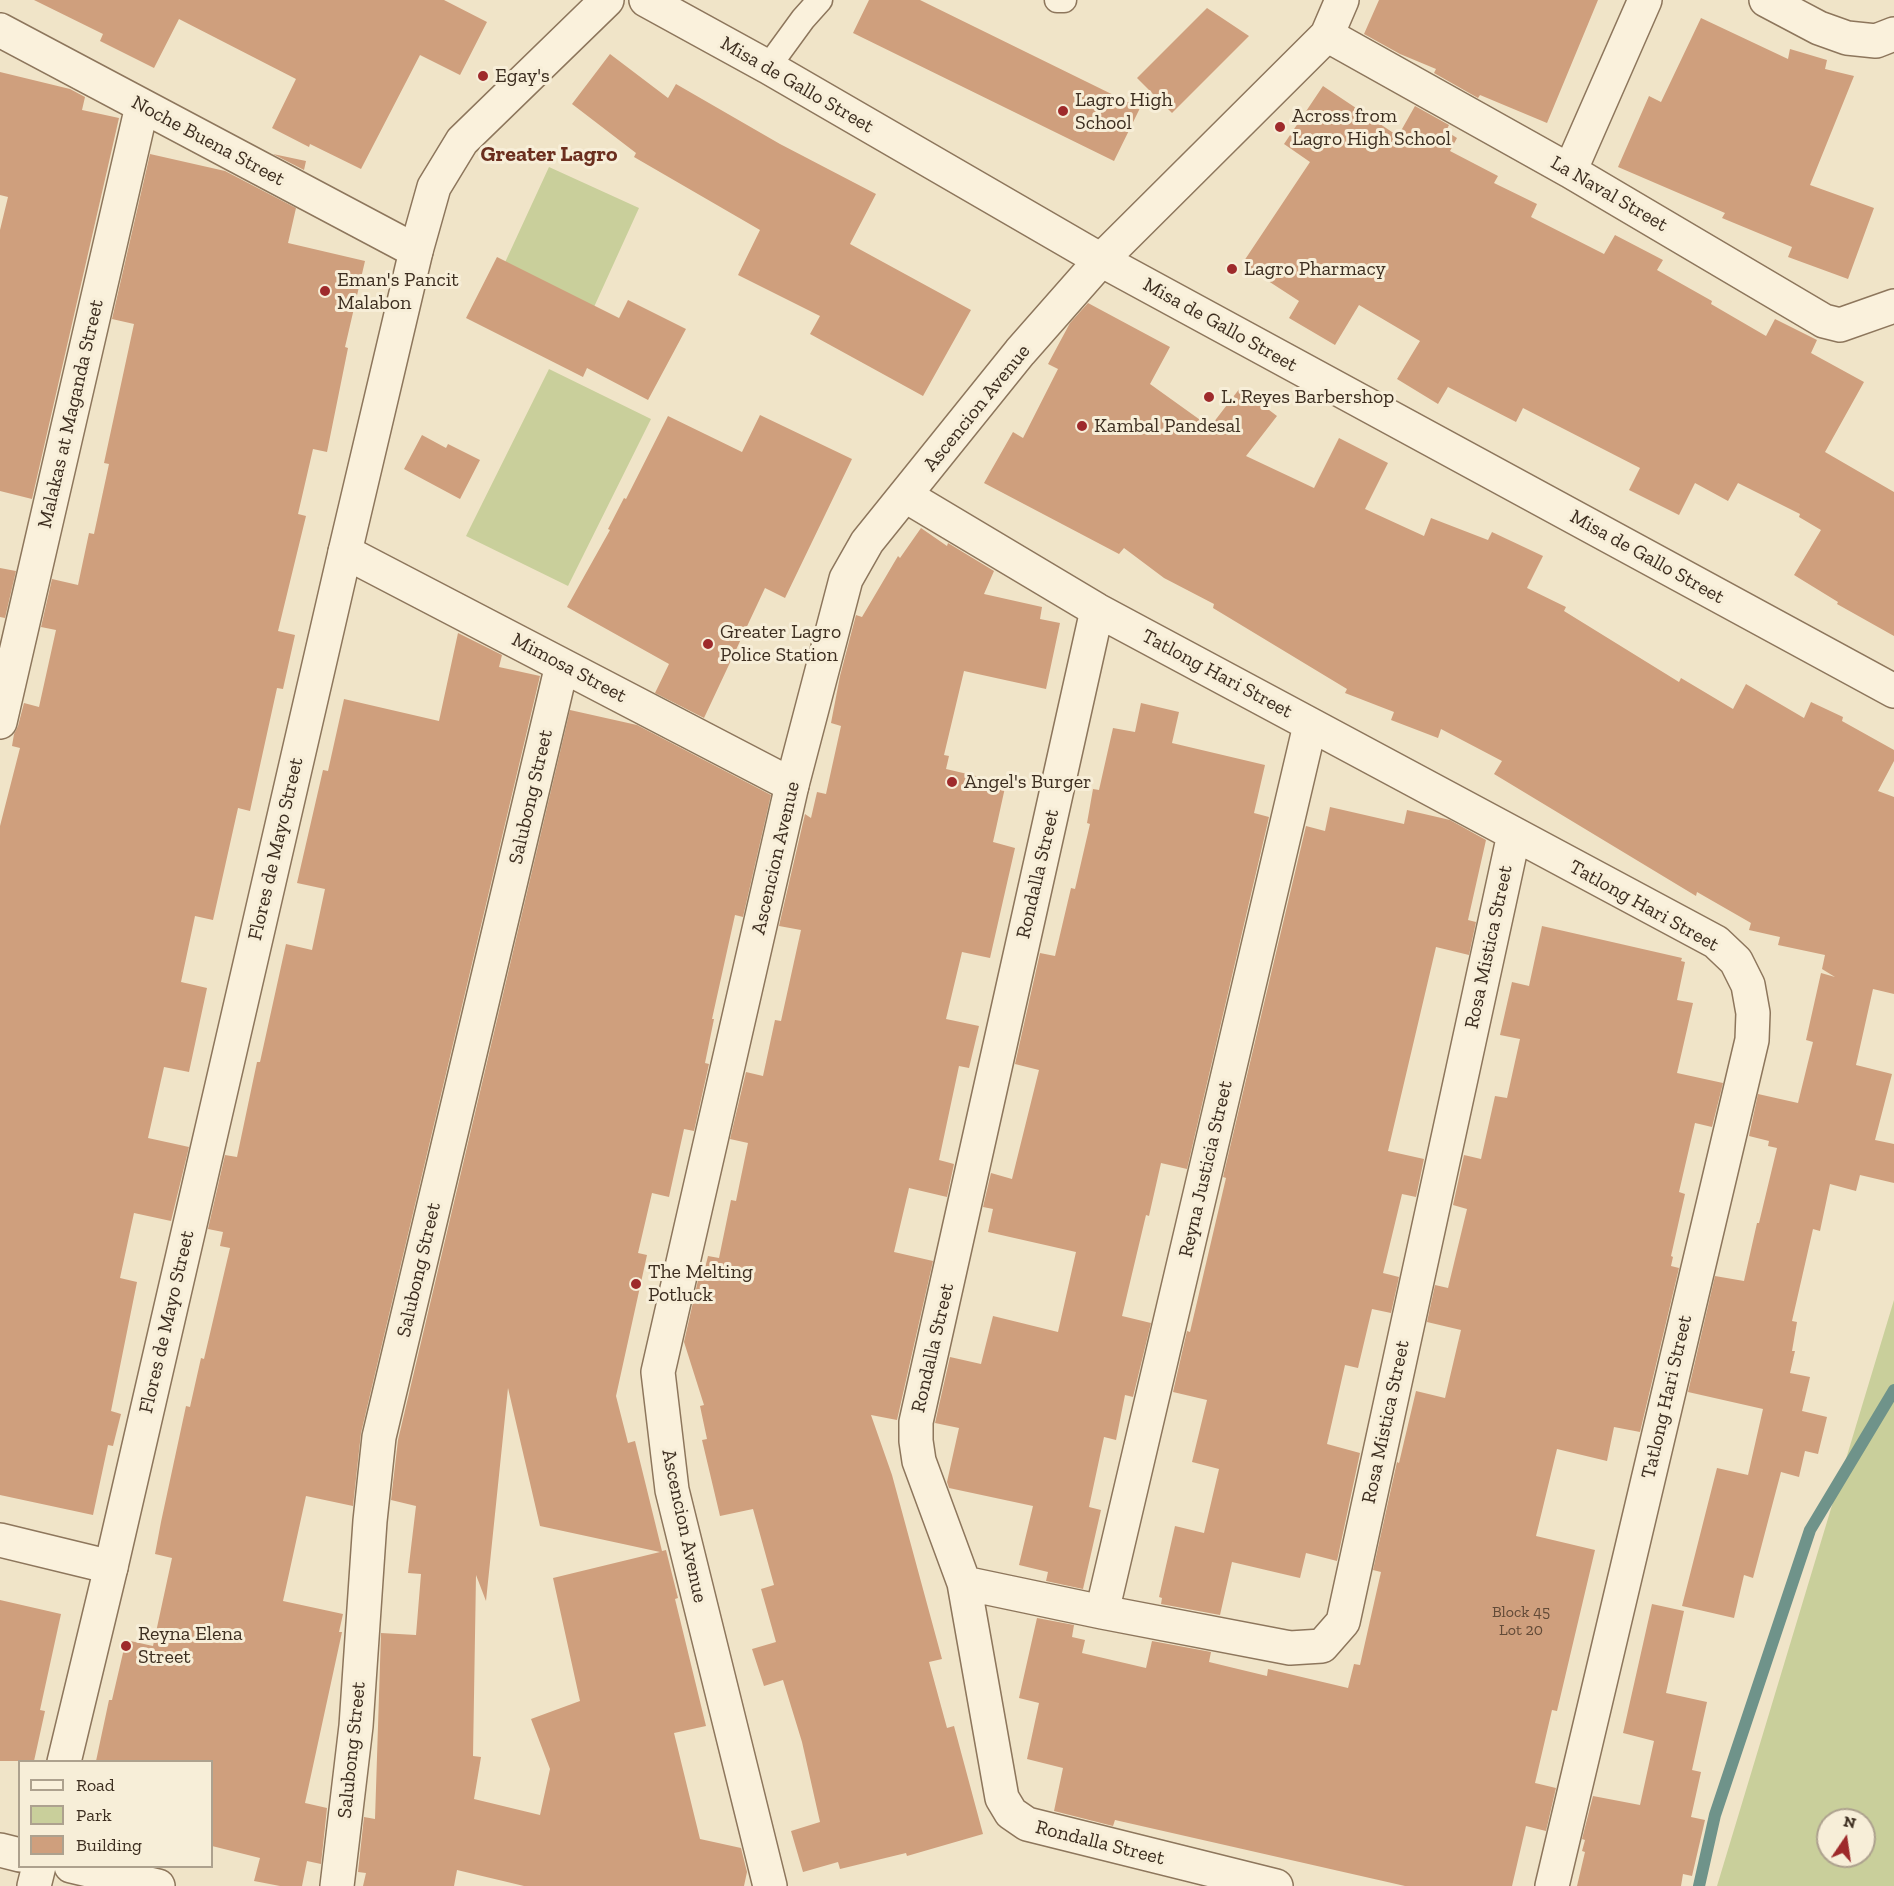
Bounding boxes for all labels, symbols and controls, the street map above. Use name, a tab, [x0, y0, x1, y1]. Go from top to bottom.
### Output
street label: Misa de Gallo Street	[716, 31, 878, 139]
place label: Egay's	[495, 64, 550, 88]
marker: Egay's	[476, 69, 490, 83]
place label: Lagro High School	[1075, 88, 1173, 135]
street label: Noche Buena Street	[127, 90, 289, 192]
marker: Lagro High School	[1056, 104, 1070, 118]
place label: Across from Lagro High School	[1292, 104, 1451, 151]
marker: Across from Lagro High School	[1273, 120, 1287, 134]
district label: Greater Lagro	[481, 142, 617, 168]
street label: La Naval Street	[1546, 151, 1672, 237]
place label: Lagro Pharmacy	[1244, 257, 1386, 281]
marker: Lagro Pharmacy	[1225, 262, 1239, 276]
place label: Eman's Pancit Malabon	[337, 268, 459, 315]
street label: Misa de Gallo Street	[1139, 273, 1301, 377]
marker: Eman's Pancit Malabon	[318, 284, 332, 298]
street label: Malakas at Maganda Street	[33, 297, 109, 531]
street label: Ascencion Avenue	[918, 340, 1036, 476]
place label: L. Reyes Barbershop	[1221, 385, 1394, 409]
marker: L. Reyes Barbershop	[1202, 390, 1216, 404]
place label: Kambal Pandesal	[1094, 414, 1241, 438]
marker: Kambal Pandesal	[1075, 419, 1089, 433]
street label: Misa de Gallo Street	[1566, 505, 1728, 609]
place label: Greater Lagro Police Station	[720, 620, 841, 667]
street label: Tatlong Hari Street	[1138, 624, 1296, 724]
street label: Mimosa Street	[508, 628, 630, 708]
marker: Greater Lagro Police Station	[701, 637, 715, 651]
street label: Salubong Street	[504, 727, 558, 867]
street label: Flores de Mayo Street	[243, 755, 309, 943]
place label: Angel's Burger	[964, 770, 1091, 794]
marker: Angel's Burger	[945, 775, 959, 789]
street label: Ascencion Avenue	[747, 779, 805, 937]
street label: Rondalla Street	[1011, 807, 1065, 941]
street label: Tatlong Hari Street	[1565, 855, 1723, 957]
street label: Rosa Mistica Street	[1460, 863, 1518, 1031]
street label: Reyna Justicia Street	[1174, 1078, 1238, 1260]
street label: Salubong Street	[392, 1200, 446, 1340]
street label: Flores de Mayo Street	[134, 1228, 200, 1416]
place label: The Melting Potluck	[648, 1260, 753, 1307]
marker: The Melting Potluck	[629, 1277, 643, 1291]
street label: Rondalla Street	[906, 1281, 960, 1415]
street label: Tatlong Hari Street	[1636, 1313, 1698, 1481]
street label: Rosa Mistica Street	[1357, 1338, 1415, 1506]
street label: Ascencion Avenue	[656, 1447, 712, 1605]
house number: Block 45 Lot 20	[1492, 1602, 1550, 1640]
place label: Reyna Elena Street	[138, 1622, 243, 1669]
marker: Reyna Elena Street	[119, 1639, 133, 1653]
street label: Salubong Street	[333, 1680, 371, 1820]
legend	[18, 1760, 213, 1868]
text: Road	[76, 1774, 115, 1796]
text: Park	[76, 1804, 112, 1826]
north arrow	[1816, 1808, 1876, 1868]
text: N	[1842, 1811, 1858, 1833]
street label: Rondalla Street	[1033, 1815, 1167, 1871]
text: Building	[76, 1834, 142, 1856]

